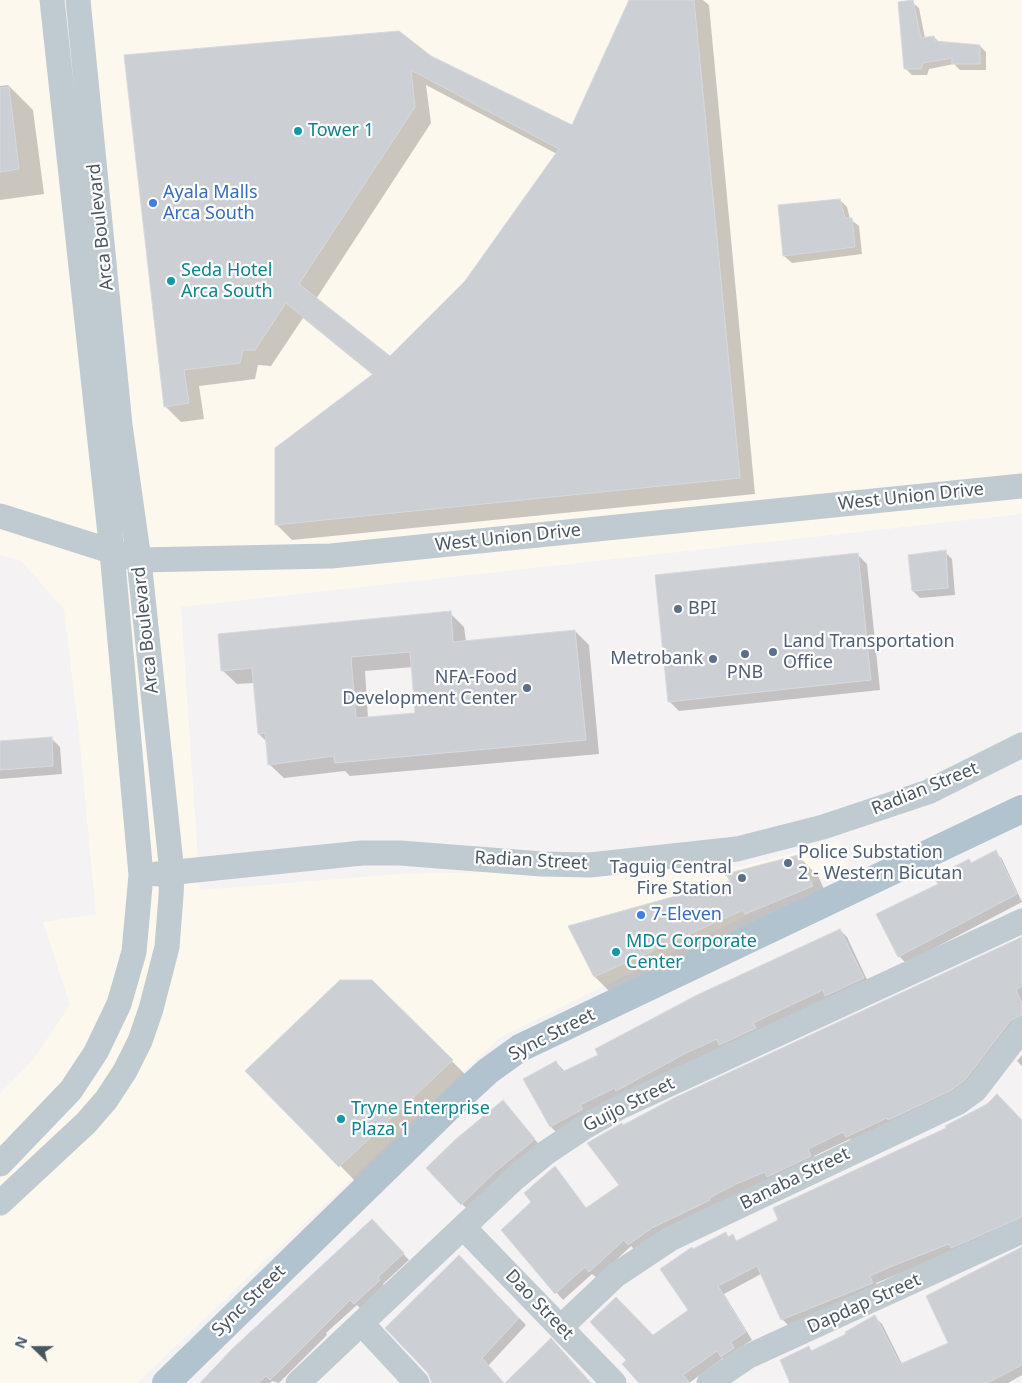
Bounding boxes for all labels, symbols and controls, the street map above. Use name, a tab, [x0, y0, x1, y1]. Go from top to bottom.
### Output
place label: Tower 1	[308, 120, 374, 142]
marker: Tower 1	[292, 125, 304, 137]
street label: Arca Boulevard	[84, 162, 118, 292]
place label: Ayala Malls Arca South	[163, 182, 258, 224]
marker: Ayala Malls Arca South	[147, 197, 159, 209]
place label: Seda Hotel Arca South	[181, 260, 273, 302]
marker: Seda Hotel Arca South	[165, 275, 177, 287]
street label: West Union Drive	[837, 479, 985, 515]
street label: West Union Drive	[434, 520, 582, 556]
street label: Arca Boulevard	[129, 565, 163, 695]
place label: BPI	[688, 598, 717, 620]
marker: BPI	[672, 603, 684, 615]
place label: Land Transportation Office	[783, 631, 955, 674]
marker: Land Transportation Office	[767, 646, 779, 658]
place label: Metrobank	[610, 648, 703, 670]
marker: PNB	[739, 648, 751, 660]
marker: Metrobank	[707, 653, 719, 665]
place label: PNB	[727, 662, 763, 684]
place label: NFA-Food Development Center	[342, 667, 517, 710]
marker: NFA-Food Development Center	[521, 682, 533, 694]
street label: Radian Street	[868, 758, 982, 820]
place label: Police Substation 2 - Western Bicutan	[798, 842, 962, 884]
street label: Radian Street	[474, 847, 588, 875]
place label: Taguig Central Fire Station	[610, 857, 732, 900]
marker: Police Substation 2 - Western Bicutan	[782, 857, 794, 869]
marker: Taguig Central Fire Station	[736, 872, 748, 884]
place label: 7-Eleven	[651, 904, 722, 926]
marker: 7-Eleven	[635, 909, 647, 921]
place label: MDC Corporate Center	[626, 931, 757, 974]
marker: MDC Corporate Center	[610, 946, 622, 958]
street label: Sync Street	[505, 1004, 599, 1066]
street label: Guijo Street	[580, 1073, 678, 1137]
place label: Tryne Enterprise Plaza 1	[351, 1098, 490, 1140]
marker: Tryne Enterprise Plaza 1	[335, 1113, 347, 1125]
street label: Banaba Street	[737, 1143, 853, 1215]
street label: Sync Street	[208, 1261, 290, 1341]
street label: Dao Street	[500, 1265, 578, 1345]
street label: Dapdap Street	[804, 1269, 924, 1339]
north arrow	[10, 1323, 60, 1373]
text: N	[10, 1333, 32, 1351]

